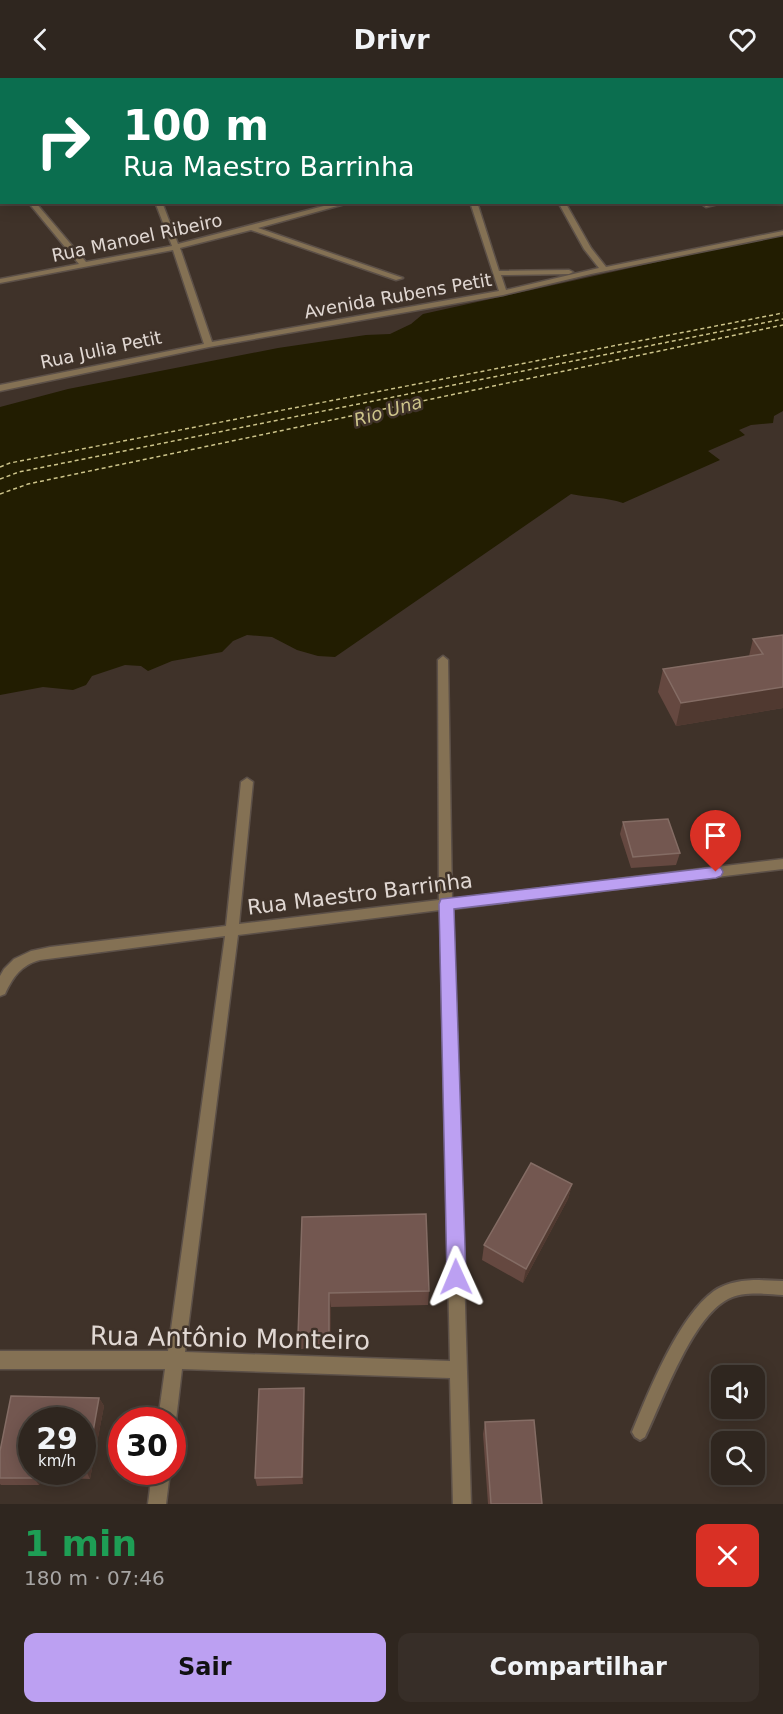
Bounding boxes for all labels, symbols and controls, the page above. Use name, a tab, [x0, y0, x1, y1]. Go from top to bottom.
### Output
icon: back	[24, 23, 57, 56]
icon: heart	[726, 23, 759, 56]
text: Drivr	[354, 24, 429, 55]
text: 100 m	[123, 101, 269, 150]
icon: right	[24, 102, 102, 180]
text: Rua Maestro Barrinha	[123, 151, 415, 182]
street label: Rua Manoel Ribeiro	[50, 209, 224, 266]
street label: Avenida Rubens Petit	[302, 269, 493, 322]
street label: Rua Julia Petit	[38, 326, 164, 373]
water label: Rio Una	[351, 391, 424, 430]
pin	[690, 810, 741, 872]
icon: arrive	[699, 819, 732, 852]
street label: Rua Maestro Barrinha	[246, 868, 474, 920]
position arrow	[424, 1245, 488, 1309]
street label: Rua Antônio Monteiro	[90, 1321, 370, 1355]
map controls	[711, 1365, 765, 1485]
button: sound	[711, 1365, 765, 1419]
speed limit sign: 30	[108, 1407, 186, 1485]
text: 29	[36, 1421, 78, 1456]
button: search	[711, 1431, 765, 1485]
text: km/h	[38, 1452, 76, 1470]
text: 1 min	[24, 1523, 137, 1564]
button: close	[696, 1524, 759, 1587]
text: 180 m · 07:46	[24, 1566, 165, 1590]
button: Sair	[24, 1633, 386, 1702]
button: Compartilhar	[398, 1633, 759, 1702]

